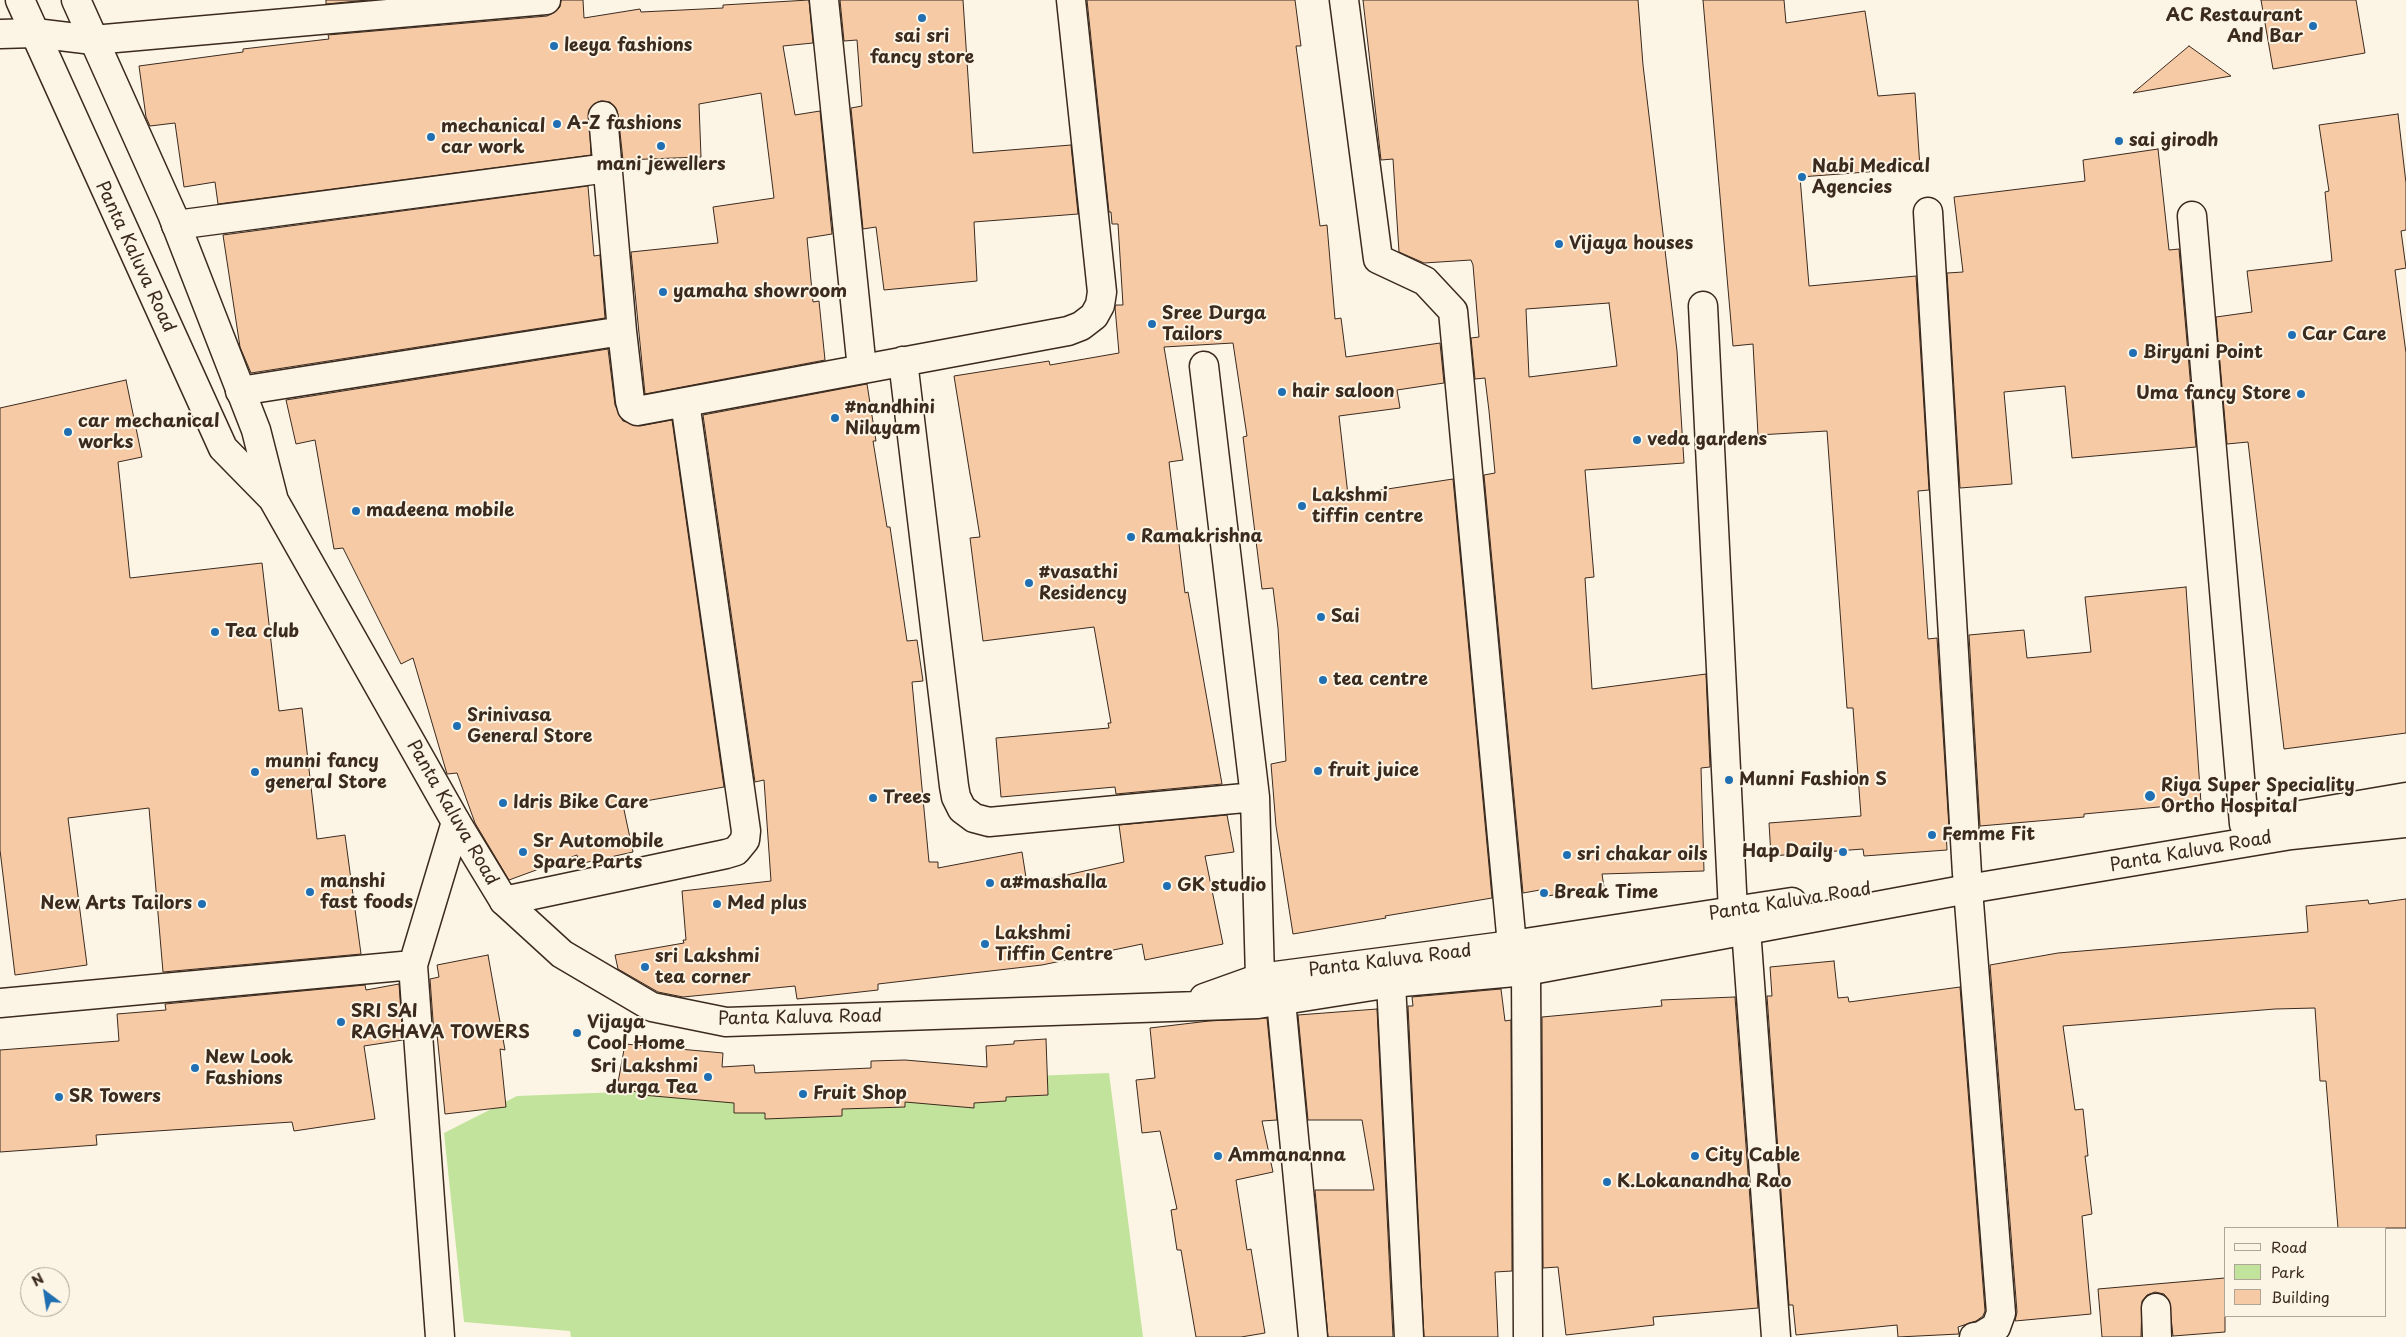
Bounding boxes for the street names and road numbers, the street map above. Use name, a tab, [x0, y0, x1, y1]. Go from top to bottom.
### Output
street label: Panta Kaluva Road	[91, 178, 179, 336]
street label: Panta Kaluva Road	[402, 737, 502, 889]
street label: Panta Kaluva Road	[2108, 827, 2274, 877]
street label: Panta Kaluva Road	[1707, 878, 1873, 926]
street label: Panta Kaluva Road	[1307, 940, 1473, 982]
street label: Panta Kaluva Road	[718, 1006, 882, 1030]

